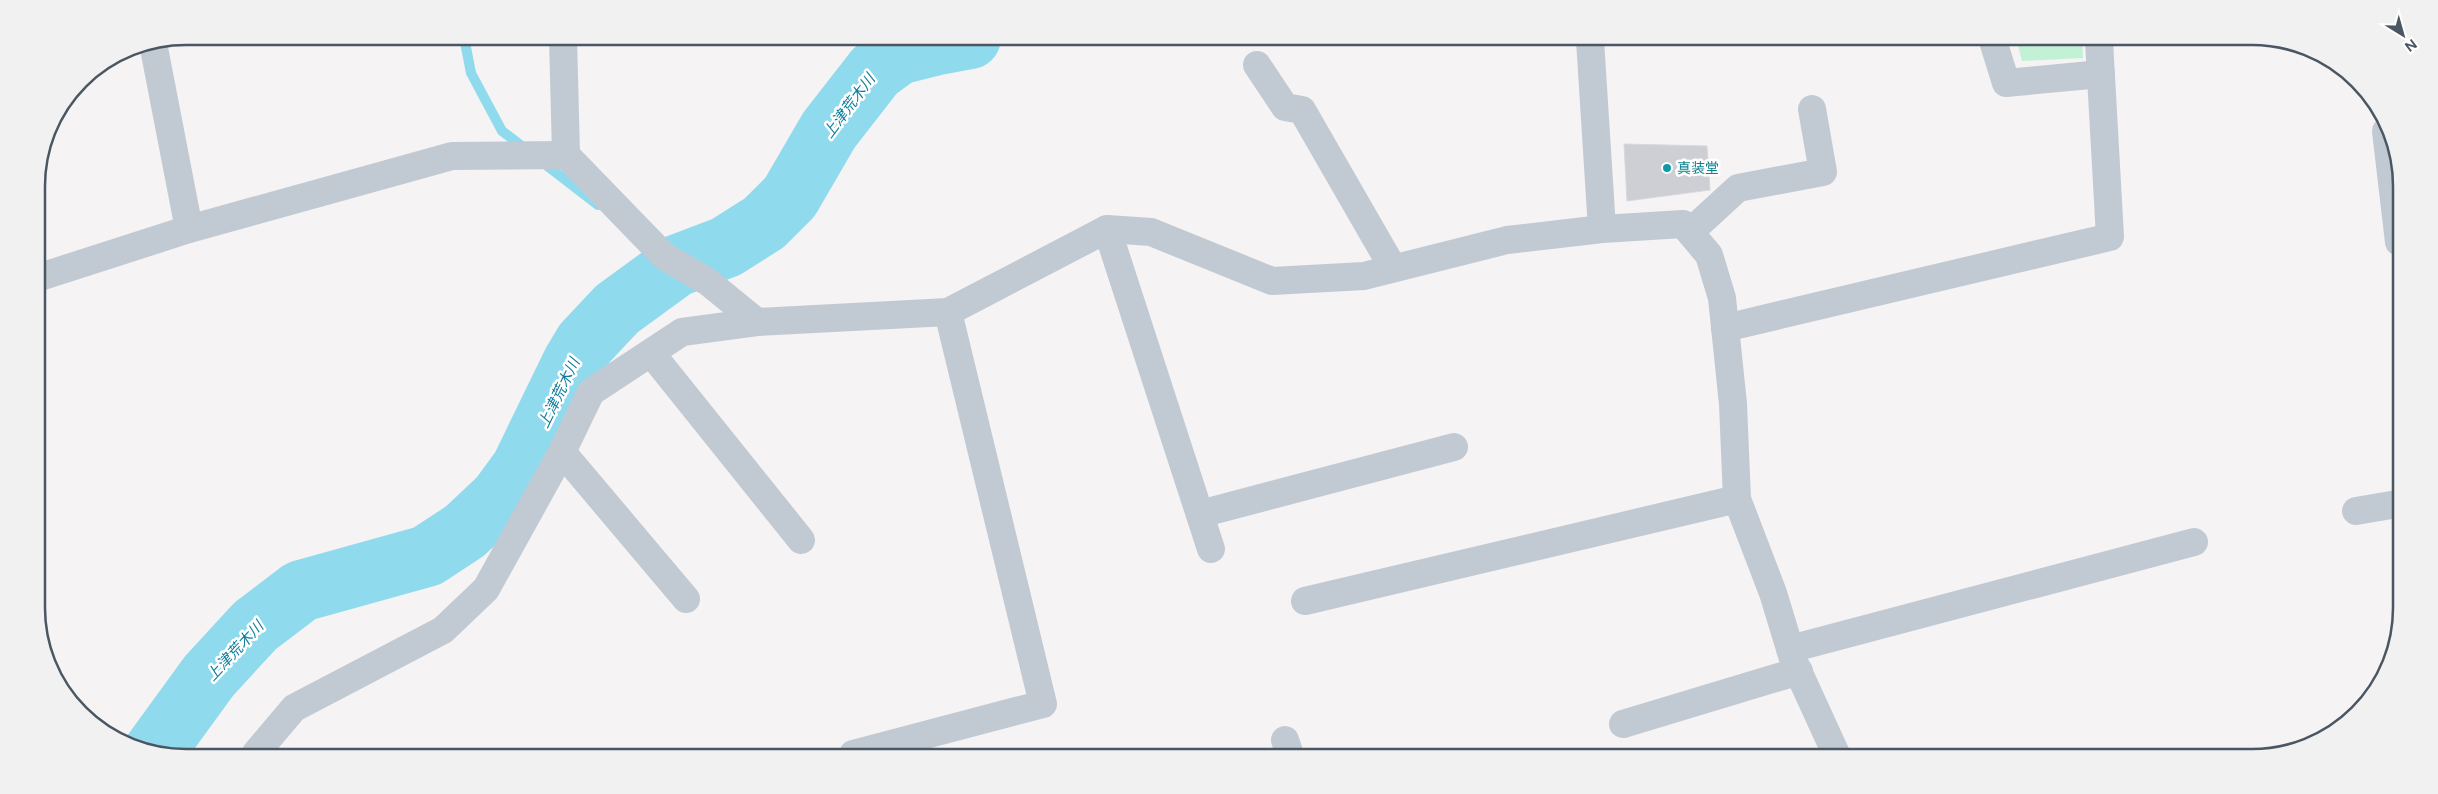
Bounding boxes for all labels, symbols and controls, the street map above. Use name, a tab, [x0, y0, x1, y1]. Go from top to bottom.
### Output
north arrow	[2378, 10, 2428, 60]
text: N	[2401, 35, 2420, 55]
water label: 上津荒木川	[819, 69, 880, 141]
place label: 真装堂	[1677, 160, 1719, 177]
marker: 真装堂	[1661, 162, 1673, 174]
water label: 上津荒木川	[534, 354, 584, 431]
water label: 上津荒木川	[203, 616, 269, 685]

